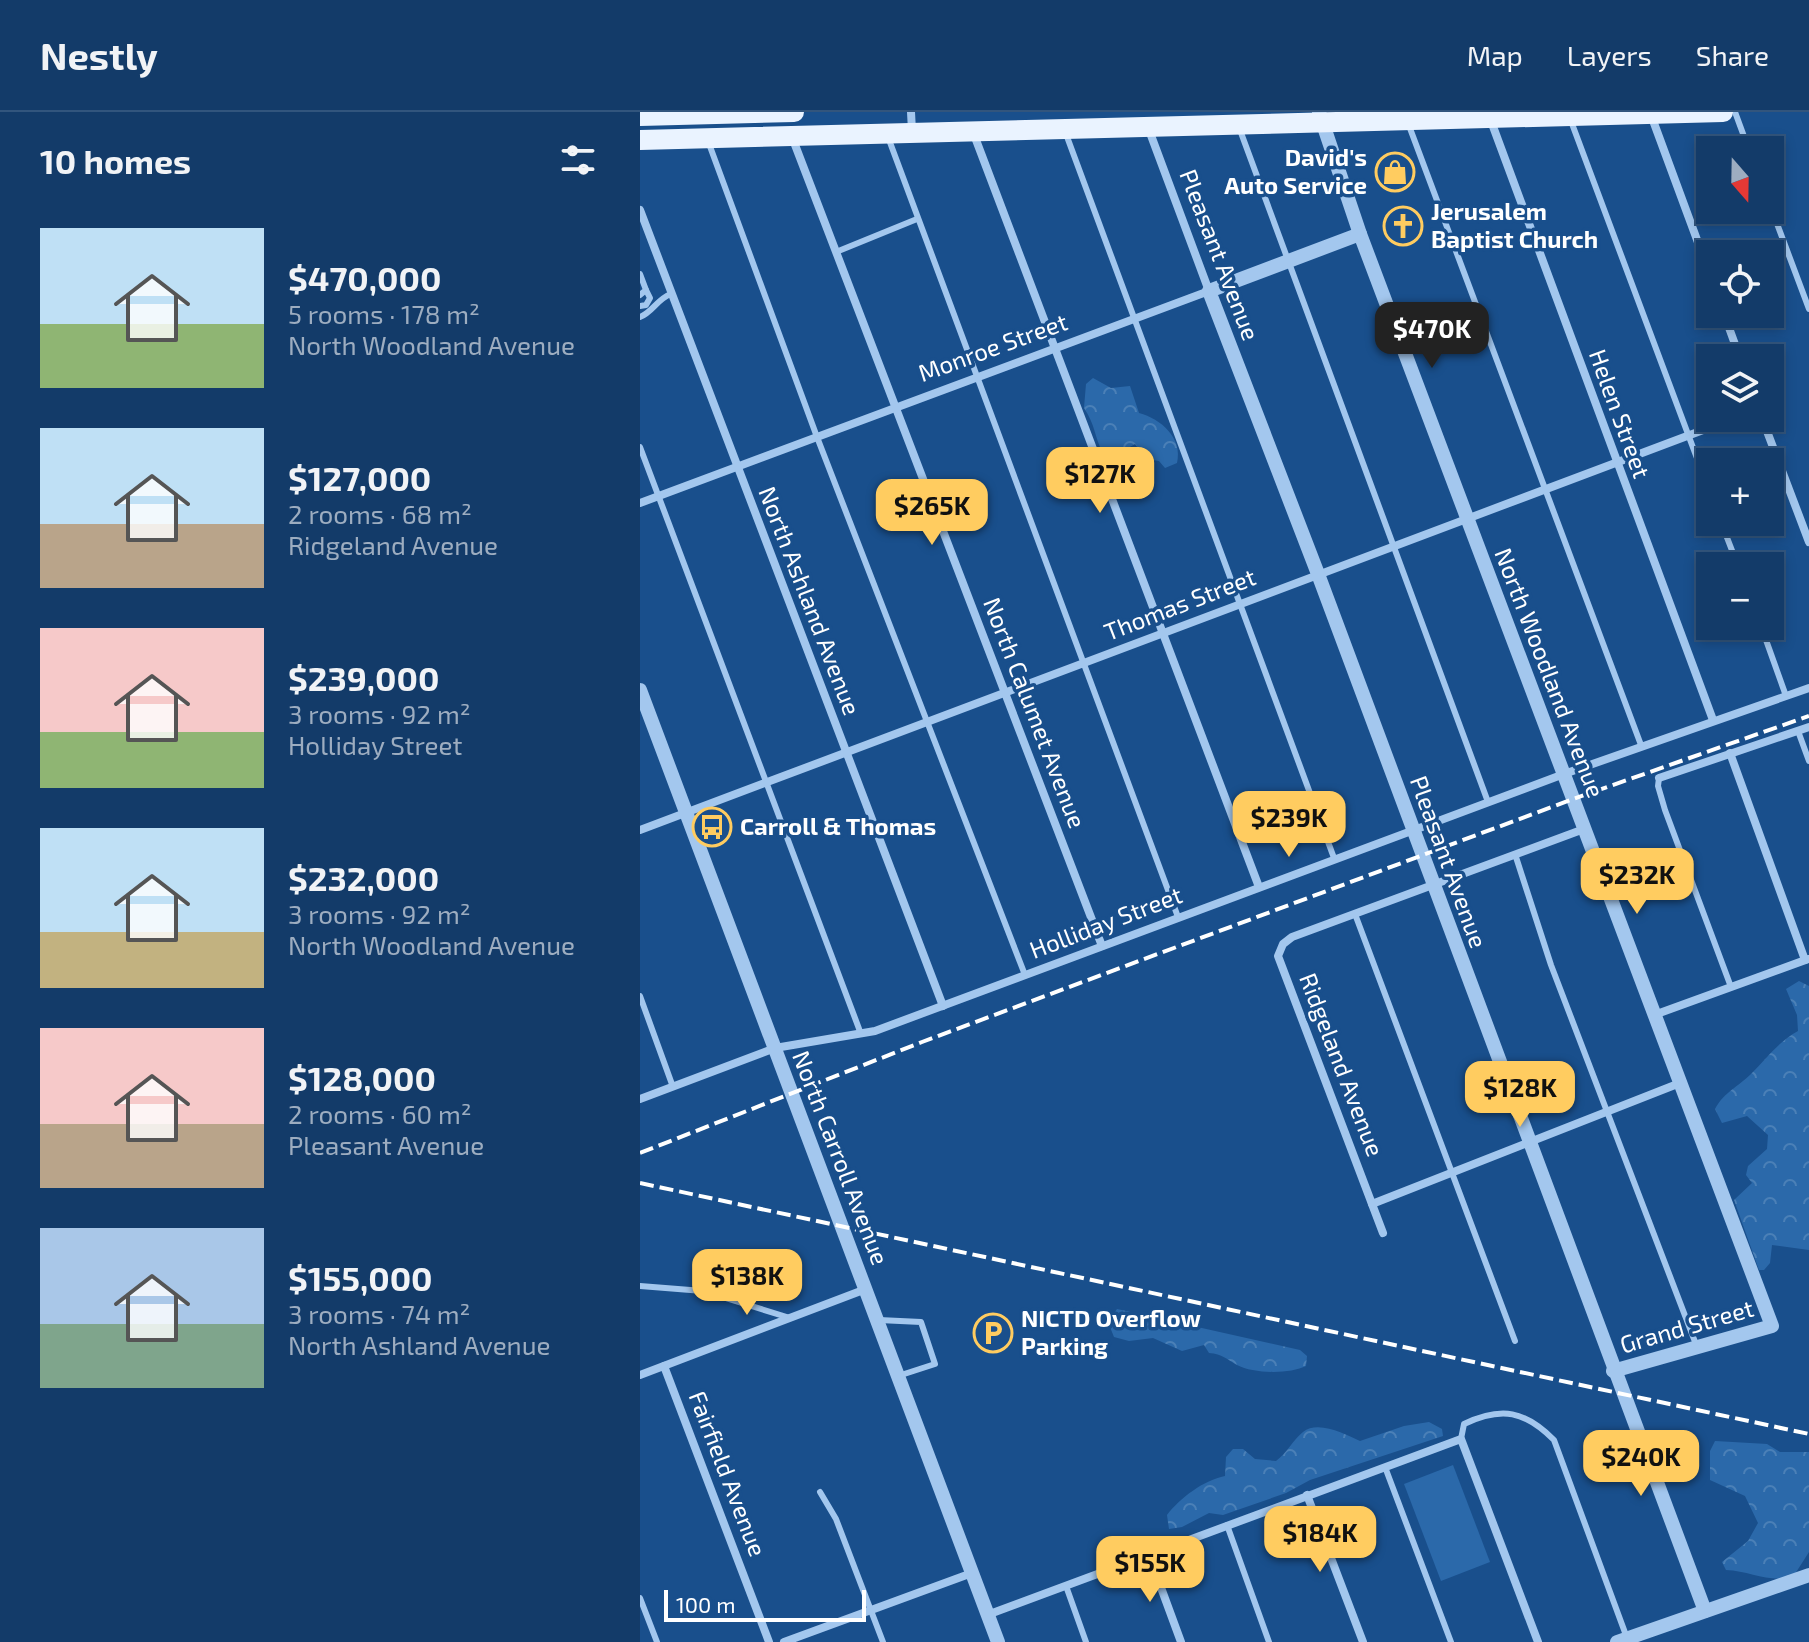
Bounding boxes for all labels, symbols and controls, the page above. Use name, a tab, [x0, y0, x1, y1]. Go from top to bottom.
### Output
text: Nestly	[40, 32, 158, 78]
text: Map	[1467, 38, 1523, 72]
text: Layers	[1567, 38, 1652, 72]
text: Share	[1696, 38, 1769, 72]
north arrow	[1696, 136, 1784, 224]
map controls	[1696, 136, 1784, 640]
icon: filters	[556, 138, 600, 182]
text: 10 homes	[40, 140, 191, 181]
place label: David's Auto Service	[1224, 142, 1367, 199]
shop icon: David's Auto Service	[1374, 151, 1416, 193]
street label: Pleasant Avenue	[1174, 165, 1266, 344]
place label: Jerusalem Baptist Church	[1431, 196, 1598, 253]
church icon: Jerusalem Baptist Church	[1382, 205, 1424, 247]
button: locate	[1696, 240, 1784, 328]
text: $470,000	[288, 257, 441, 298]
icon: home	[104, 260, 200, 356]
text: 5 rooms · 178 m²	[288, 298, 480, 329]
pin: $470K	[1376, 302, 1488, 370]
street label: Monroe Street	[914, 306, 1071, 387]
text: $470K	[1393, 312, 1471, 343]
text: North Woodland Avenue	[288, 329, 575, 360]
button: layers	[1696, 344, 1784, 432]
street label: Helen Street	[1584, 345, 1657, 482]
pin: $127K	[1044, 447, 1156, 515]
button: +	[1696, 448, 1784, 536]
text: $127,000	[288, 457, 431, 498]
text: $127K	[1064, 457, 1136, 488]
icon: home	[104, 460, 200, 556]
pin: $265K	[876, 479, 988, 547]
street label: North Ashland Avenue	[753, 482, 867, 719]
text: $265K	[894, 489, 970, 520]
text: 2 rooms · 68 m²	[288, 498, 472, 529]
text: Ridgeland Avenue	[288, 529, 498, 560]
street label: North Woodland Avenue	[1489, 544, 1611, 801]
button: −	[1696, 552, 1784, 640]
street label: Thomas Street	[1100, 561, 1259, 646]
street label: North Calumet Avenue	[978, 593, 1093, 832]
text: $239,000	[288, 657, 439, 698]
icon: home	[104, 660, 200, 756]
text: 3 rooms · 92 m²	[288, 698, 470, 729]
text: Holliday Street	[288, 729, 462, 760]
street label: Pleasant Avenue	[1405, 771, 1494, 951]
pin: $239K	[1233, 791, 1345, 859]
text: $239K	[1251, 801, 1327, 832]
bus stop icon: Carroll & Thomas	[691, 806, 733, 848]
place label: Carroll & Thomas	[740, 811, 936, 840]
pin: $232K	[1581, 848, 1693, 916]
text: $232,000	[288, 857, 439, 898]
text: $232K	[1599, 858, 1675, 889]
icon: home	[104, 860, 200, 956]
street label: Holliday Street	[1025, 879, 1186, 964]
text: 3 rooms · 92 m²	[288, 898, 470, 929]
text: North Woodland Avenue	[288, 929, 575, 960]
street label: Ridgeland Avenue	[1294, 969, 1391, 1160]
street label: North Carroll Avenue	[787, 1046, 896, 1269]
text: $128,000	[288, 1057, 436, 1098]
icon: home	[104, 1060, 200, 1156]
pin: $128K	[1464, 1061, 1576, 1129]
text: $128K	[1483, 1071, 1557, 1102]
text: 2 rooms · 60 m²	[288, 1098, 472, 1129]
text: Pleasant Avenue	[288, 1129, 484, 1160]
pin: $138K	[691, 1249, 803, 1317]
text: $155,000	[288, 1257, 433, 1298]
text: $138K	[710, 1259, 784, 1290]
icon: home	[104, 1260, 200, 1356]
street label: Grand Street	[1616, 1293, 1757, 1358]
text: 3 rooms · 74 m²	[288, 1298, 470, 1329]
place label: NICTD Overflow Parking	[1021, 1303, 1201, 1360]
parking icon: NICTD Overflow Parking	[972, 1312, 1014, 1354]
text: North Ashland Avenue	[288, 1329, 551, 1360]
street label: Fairfield Avenue	[684, 1387, 773, 1560]
pin: $240K	[1585, 1430, 1697, 1498]
text: $240K	[1601, 1440, 1681, 1471]
pin: $184K	[1264, 1506, 1376, 1574]
text: $184K	[1282, 1516, 1358, 1547]
pin: $155K	[1094, 1536, 1206, 1604]
text: $155K	[1114, 1546, 1186, 1577]
scale bar	[664, 1586, 866, 1622]
text: 100 m	[676, 1591, 735, 1617]

